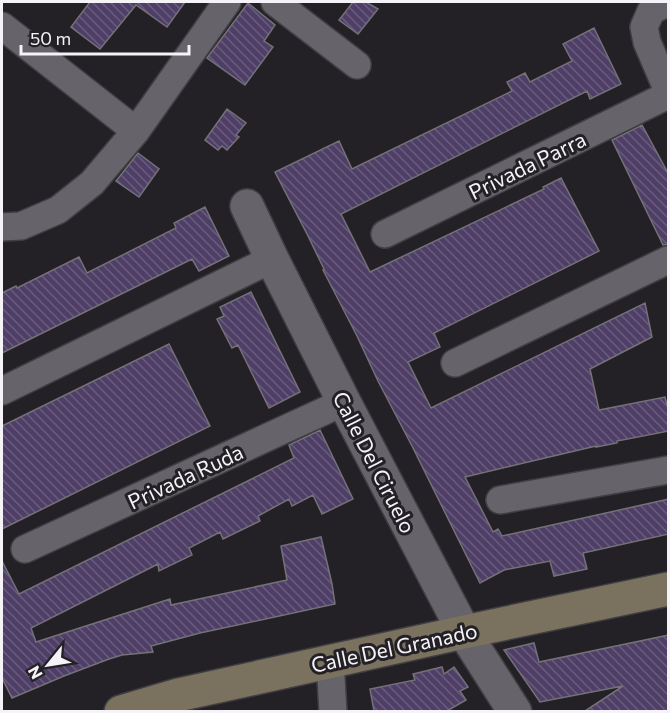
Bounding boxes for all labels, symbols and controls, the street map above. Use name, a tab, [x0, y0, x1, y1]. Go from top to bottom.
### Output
scale bar	[21, 18, 189, 56]
text: 50 m	[30, 27, 71, 49]
street label: Privada Parra	[464, 126, 590, 204]
street label: Calle Del Ciruelo	[328, 387, 422, 537]
street label: Privada Ruda	[123, 438, 247, 514]
street label: Calle Del Granado	[309, 617, 479, 677]
north arrow	[18, 635, 78, 695]
text: N	[23, 663, 46, 683]

